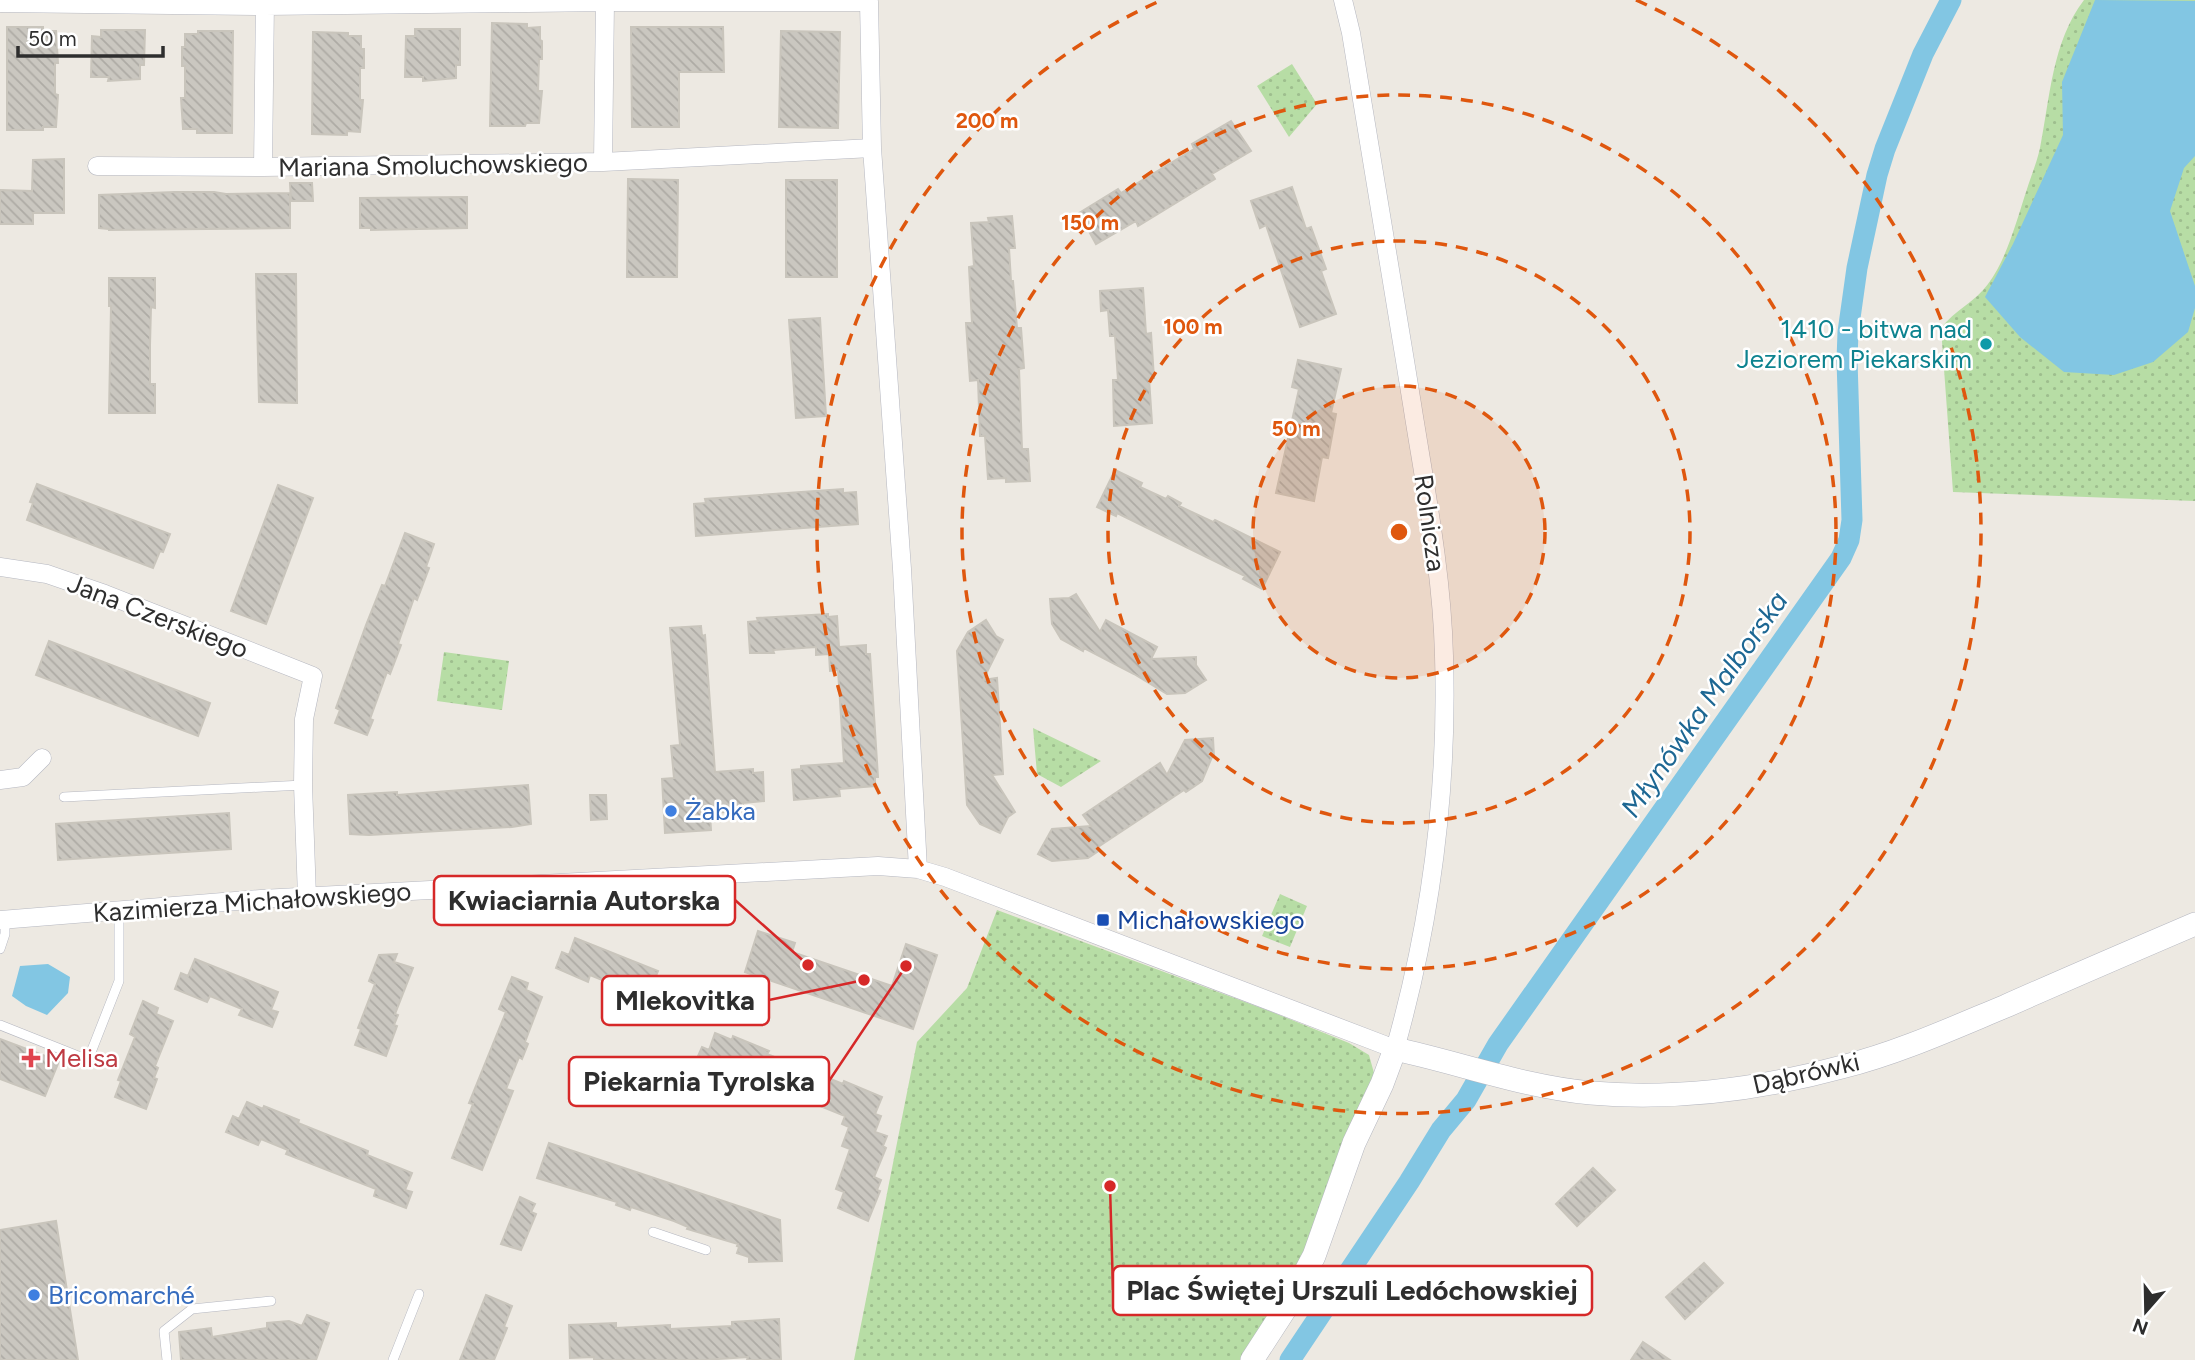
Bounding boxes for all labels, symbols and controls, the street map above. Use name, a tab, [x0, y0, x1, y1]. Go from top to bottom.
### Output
scale bar	[18, 14, 163, 58]
text: 50 m	[28, 26, 77, 51]
text: 200 m	[956, 108, 1018, 133]
street label: Mariana Smoluchowskiego	[278, 146, 588, 184]
text: 150 m	[1061, 210, 1119, 235]
place label: 1410 - bitwa nad Jeziorem Piekarskim	[1736, 313, 1972, 375]
text: 100 m	[1163, 314, 1223, 339]
marker: 1410 - bitwa nad Jeziorem Piekarskim	[1978, 336, 1994, 352]
text: 50 m	[1271, 416, 1321, 441]
street label: Rolnicza	[1407, 472, 1453, 574]
centre of rings	[1387, 520, 1411, 544]
street label: Jana Czerskiego	[63, 567, 253, 665]
water label: Młynówka Malborska	[1613, 585, 1795, 823]
place label: Żabka	[685, 795, 756, 827]
marker: Żabka	[663, 803, 679, 819]
street label: Kazimierza Michałowskiego	[92, 875, 412, 929]
callout: Kwiaciarnia Autorska	[434, 876, 735, 925]
text: Kwiaciarnia Autorska	[448, 883, 720, 917]
place label: Michałowskiego	[1117, 904, 1305, 936]
marker: Michałowskiego	[1095, 912, 1111, 928]
callout: Mlekovitka	[602, 976, 769, 1025]
text: Mlekovitka	[615, 983, 755, 1017]
place label: Melisa	[45, 1042, 118, 1074]
street label: Dąbrówki	[1749, 1045, 1863, 1101]
marker: Melisa	[23, 1050, 39, 1066]
callout: Piekarnia Tyrolska	[569, 1057, 829, 1106]
text: Piekarnia Tyrolska	[583, 1064, 815, 1098]
callout: Plac Świętej Urszuli Ledóchowskiej	[1113, 1266, 1592, 1315]
text: Plac Świętej Urszuli Ledóchowskiej	[1126, 1273, 1578, 1307]
north arrow	[2111, 1276, 2181, 1346]
place label: Bricomarché	[48, 1279, 195, 1311]
marker: Bricomarché	[26, 1287, 42, 1303]
text: N	[2130, 1313, 2151, 1340]

